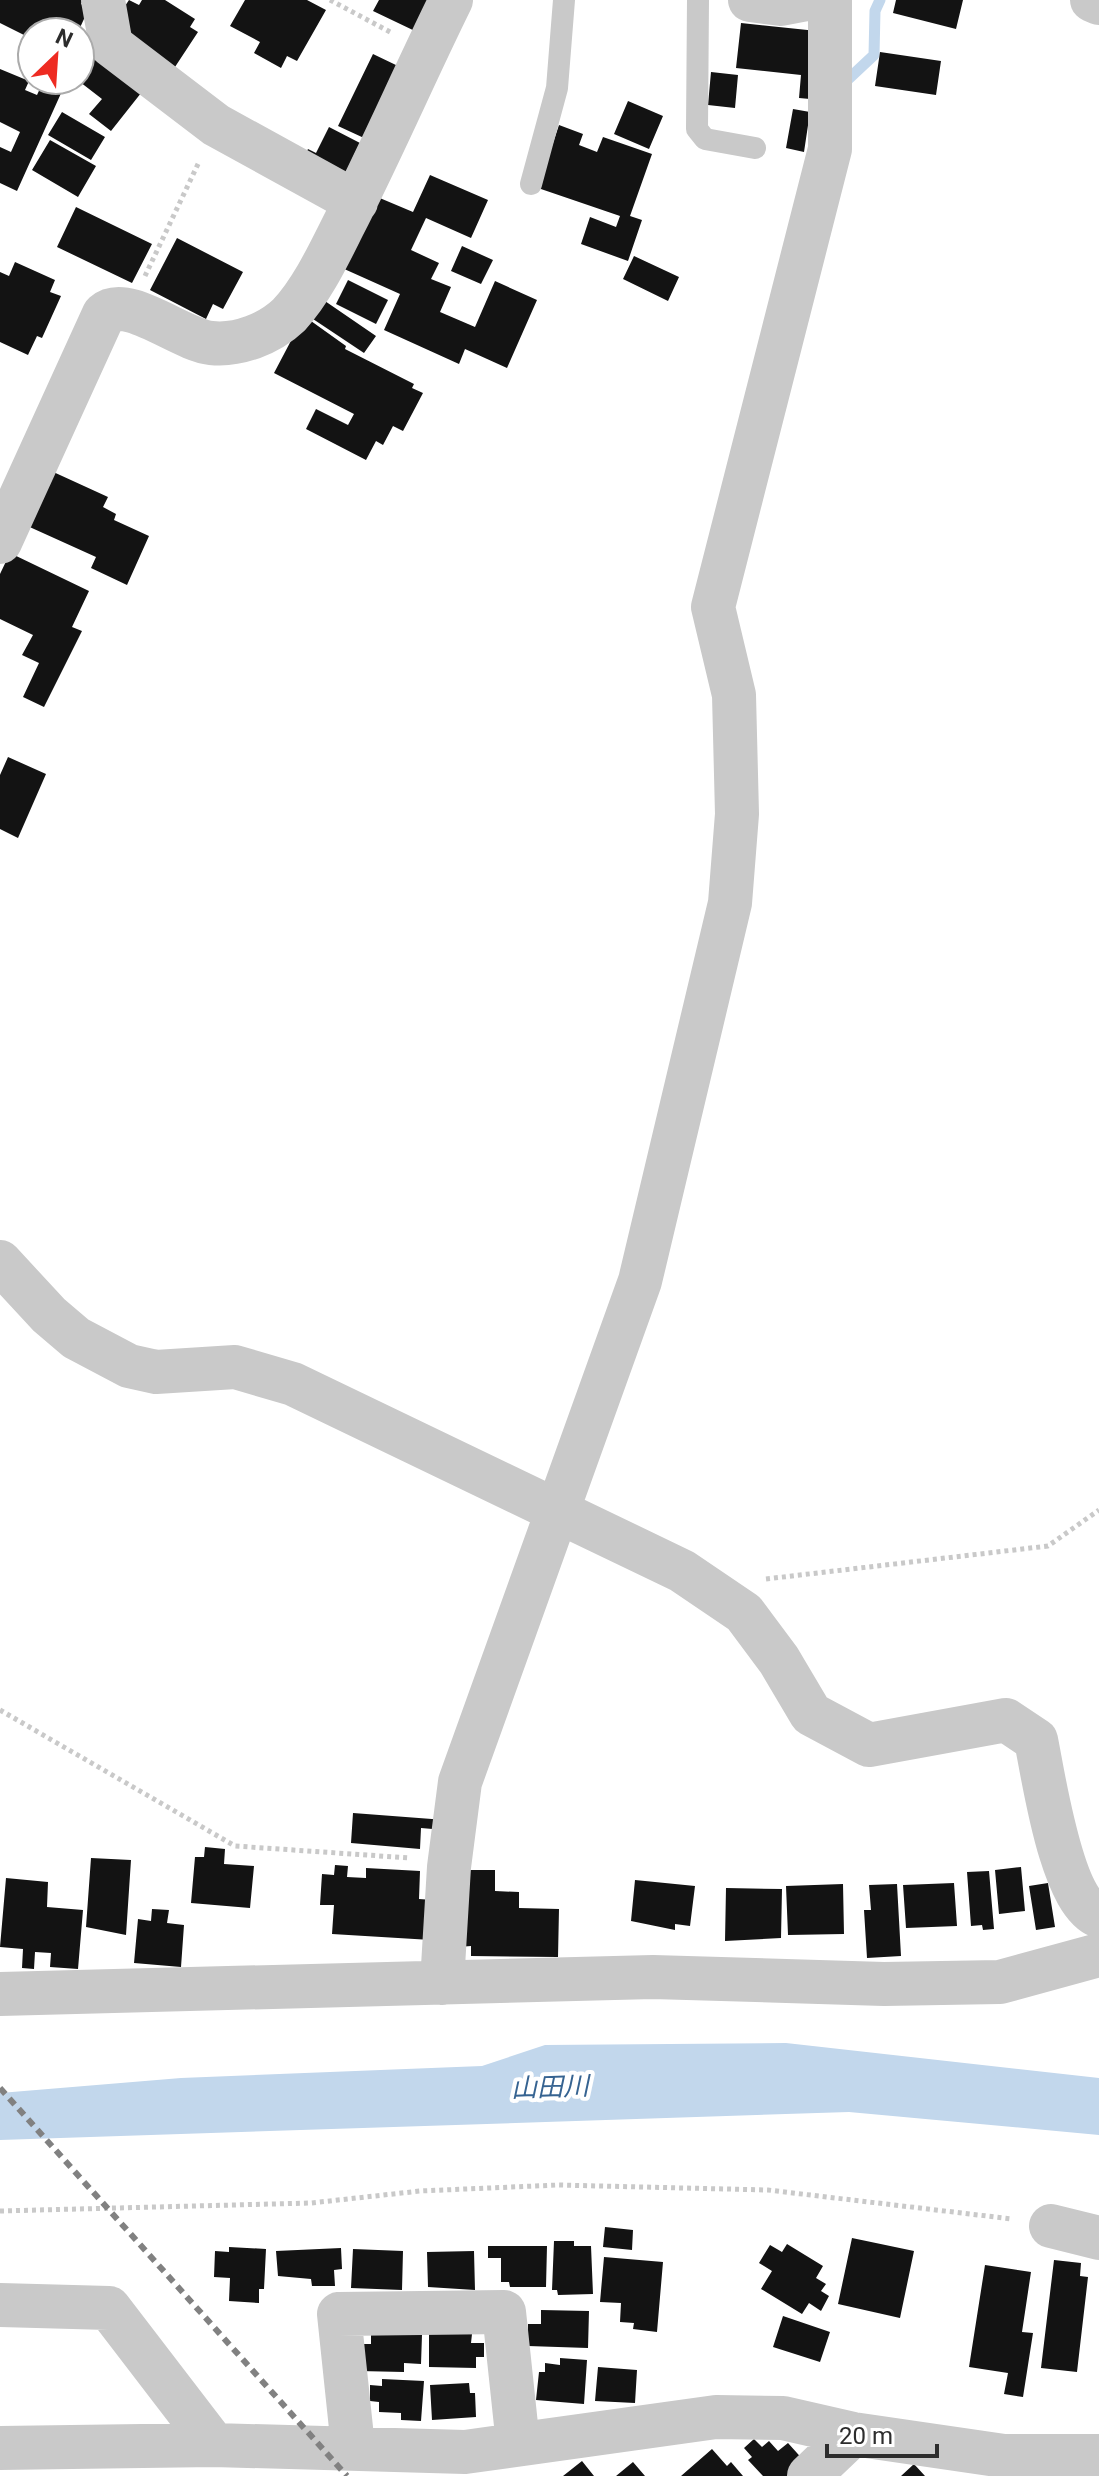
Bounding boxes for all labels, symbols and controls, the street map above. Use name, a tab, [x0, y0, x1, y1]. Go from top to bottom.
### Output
north arrow	[16, 16, 96, 96]
text: N	[52, 24, 77, 53]
water label: 山田川	[510, 2071, 592, 2103]
scale bar	[827, 2408, 937, 2458]
text: 20 m	[839, 2422, 893, 2450]

